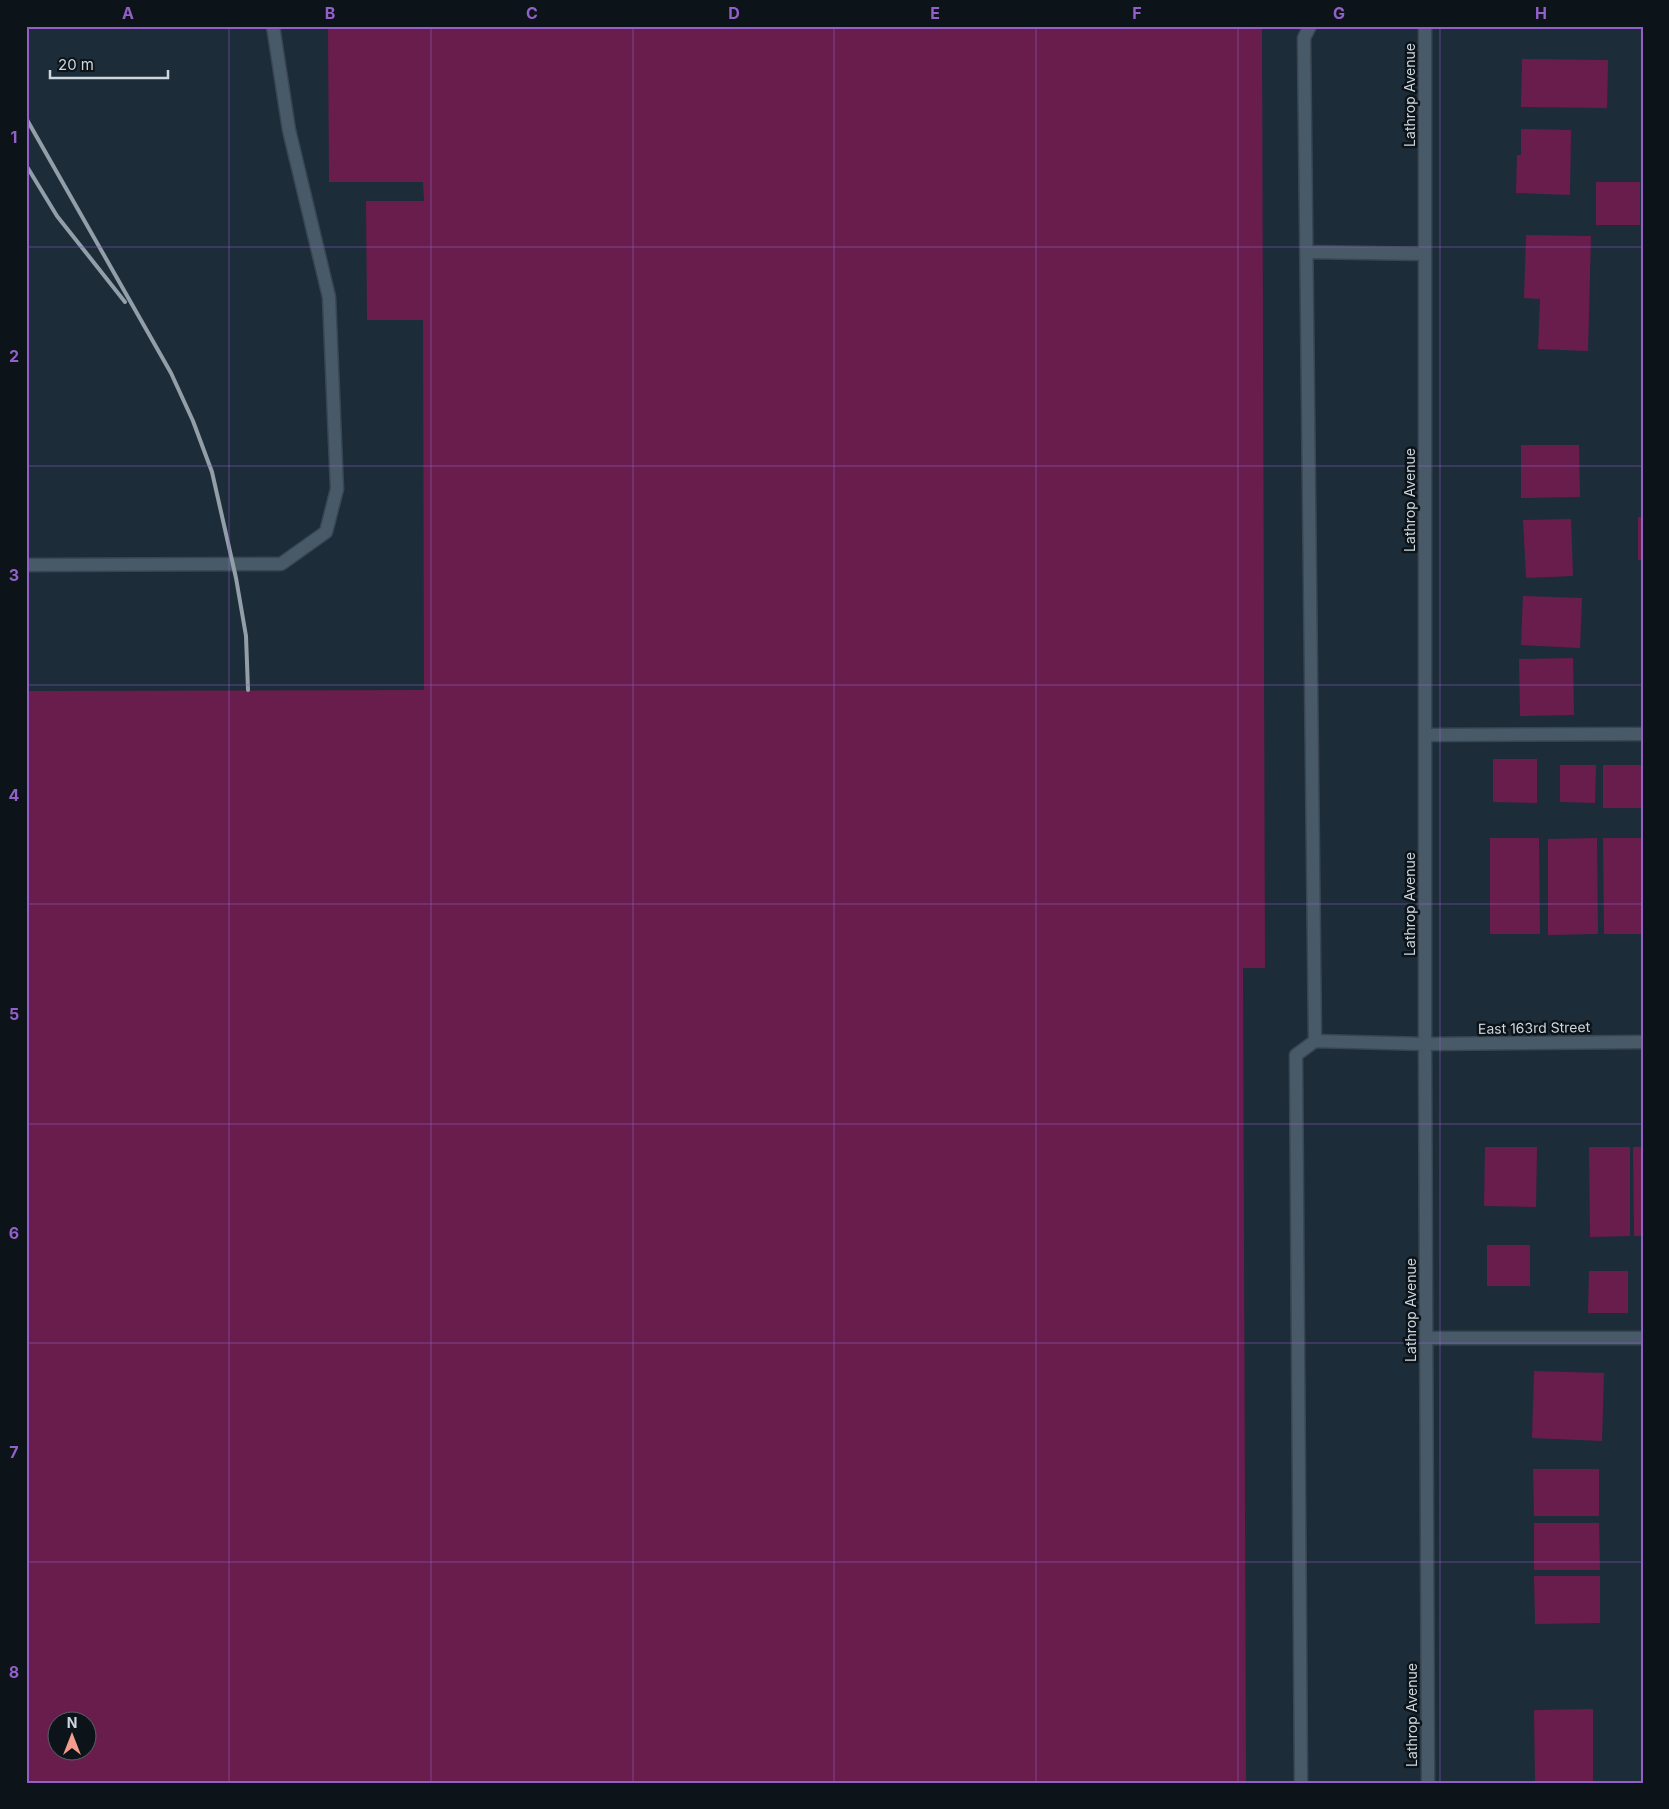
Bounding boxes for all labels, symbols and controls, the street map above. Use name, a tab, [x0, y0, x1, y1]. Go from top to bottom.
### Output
text: A	[122, 3, 134, 23]
text: B	[325, 3, 335, 23]
text: C	[526, 3, 538, 23]
text: D	[728, 3, 740, 23]
text: E	[930, 3, 940, 23]
text: F	[1132, 3, 1142, 23]
text: G	[1333, 3, 1345, 23]
text: H	[1535, 3, 1547, 23]
street label: Lathrop Avenue	[1401, 43, 1418, 147]
scale bar	[50, 48, 168, 80]
text: 20 m	[58, 55, 94, 74]
text: 1	[11, 127, 17, 147]
text: 2	[9, 346, 19, 366]
street label: Lathrop Avenue	[1401, 448, 1418, 552]
text: 3	[9, 565, 19, 585]
text: 4	[9, 785, 20, 805]
street label: Lathrop Avenue	[1401, 852, 1418, 956]
text: 5	[9, 1004, 19, 1024]
street label: East 163rd Street	[1478, 1018, 1591, 1037]
text: 6	[9, 1223, 19, 1243]
street label: Lathrop Avenue	[1402, 1258, 1419, 1362]
text: 7	[9, 1442, 19, 1462]
text: 8	[9, 1662, 19, 1682]
street label: Lathrop Avenue	[1403, 1663, 1420, 1767]
north arrow	[48, 1712, 98, 1762]
text: N	[67, 1714, 77, 1731]

